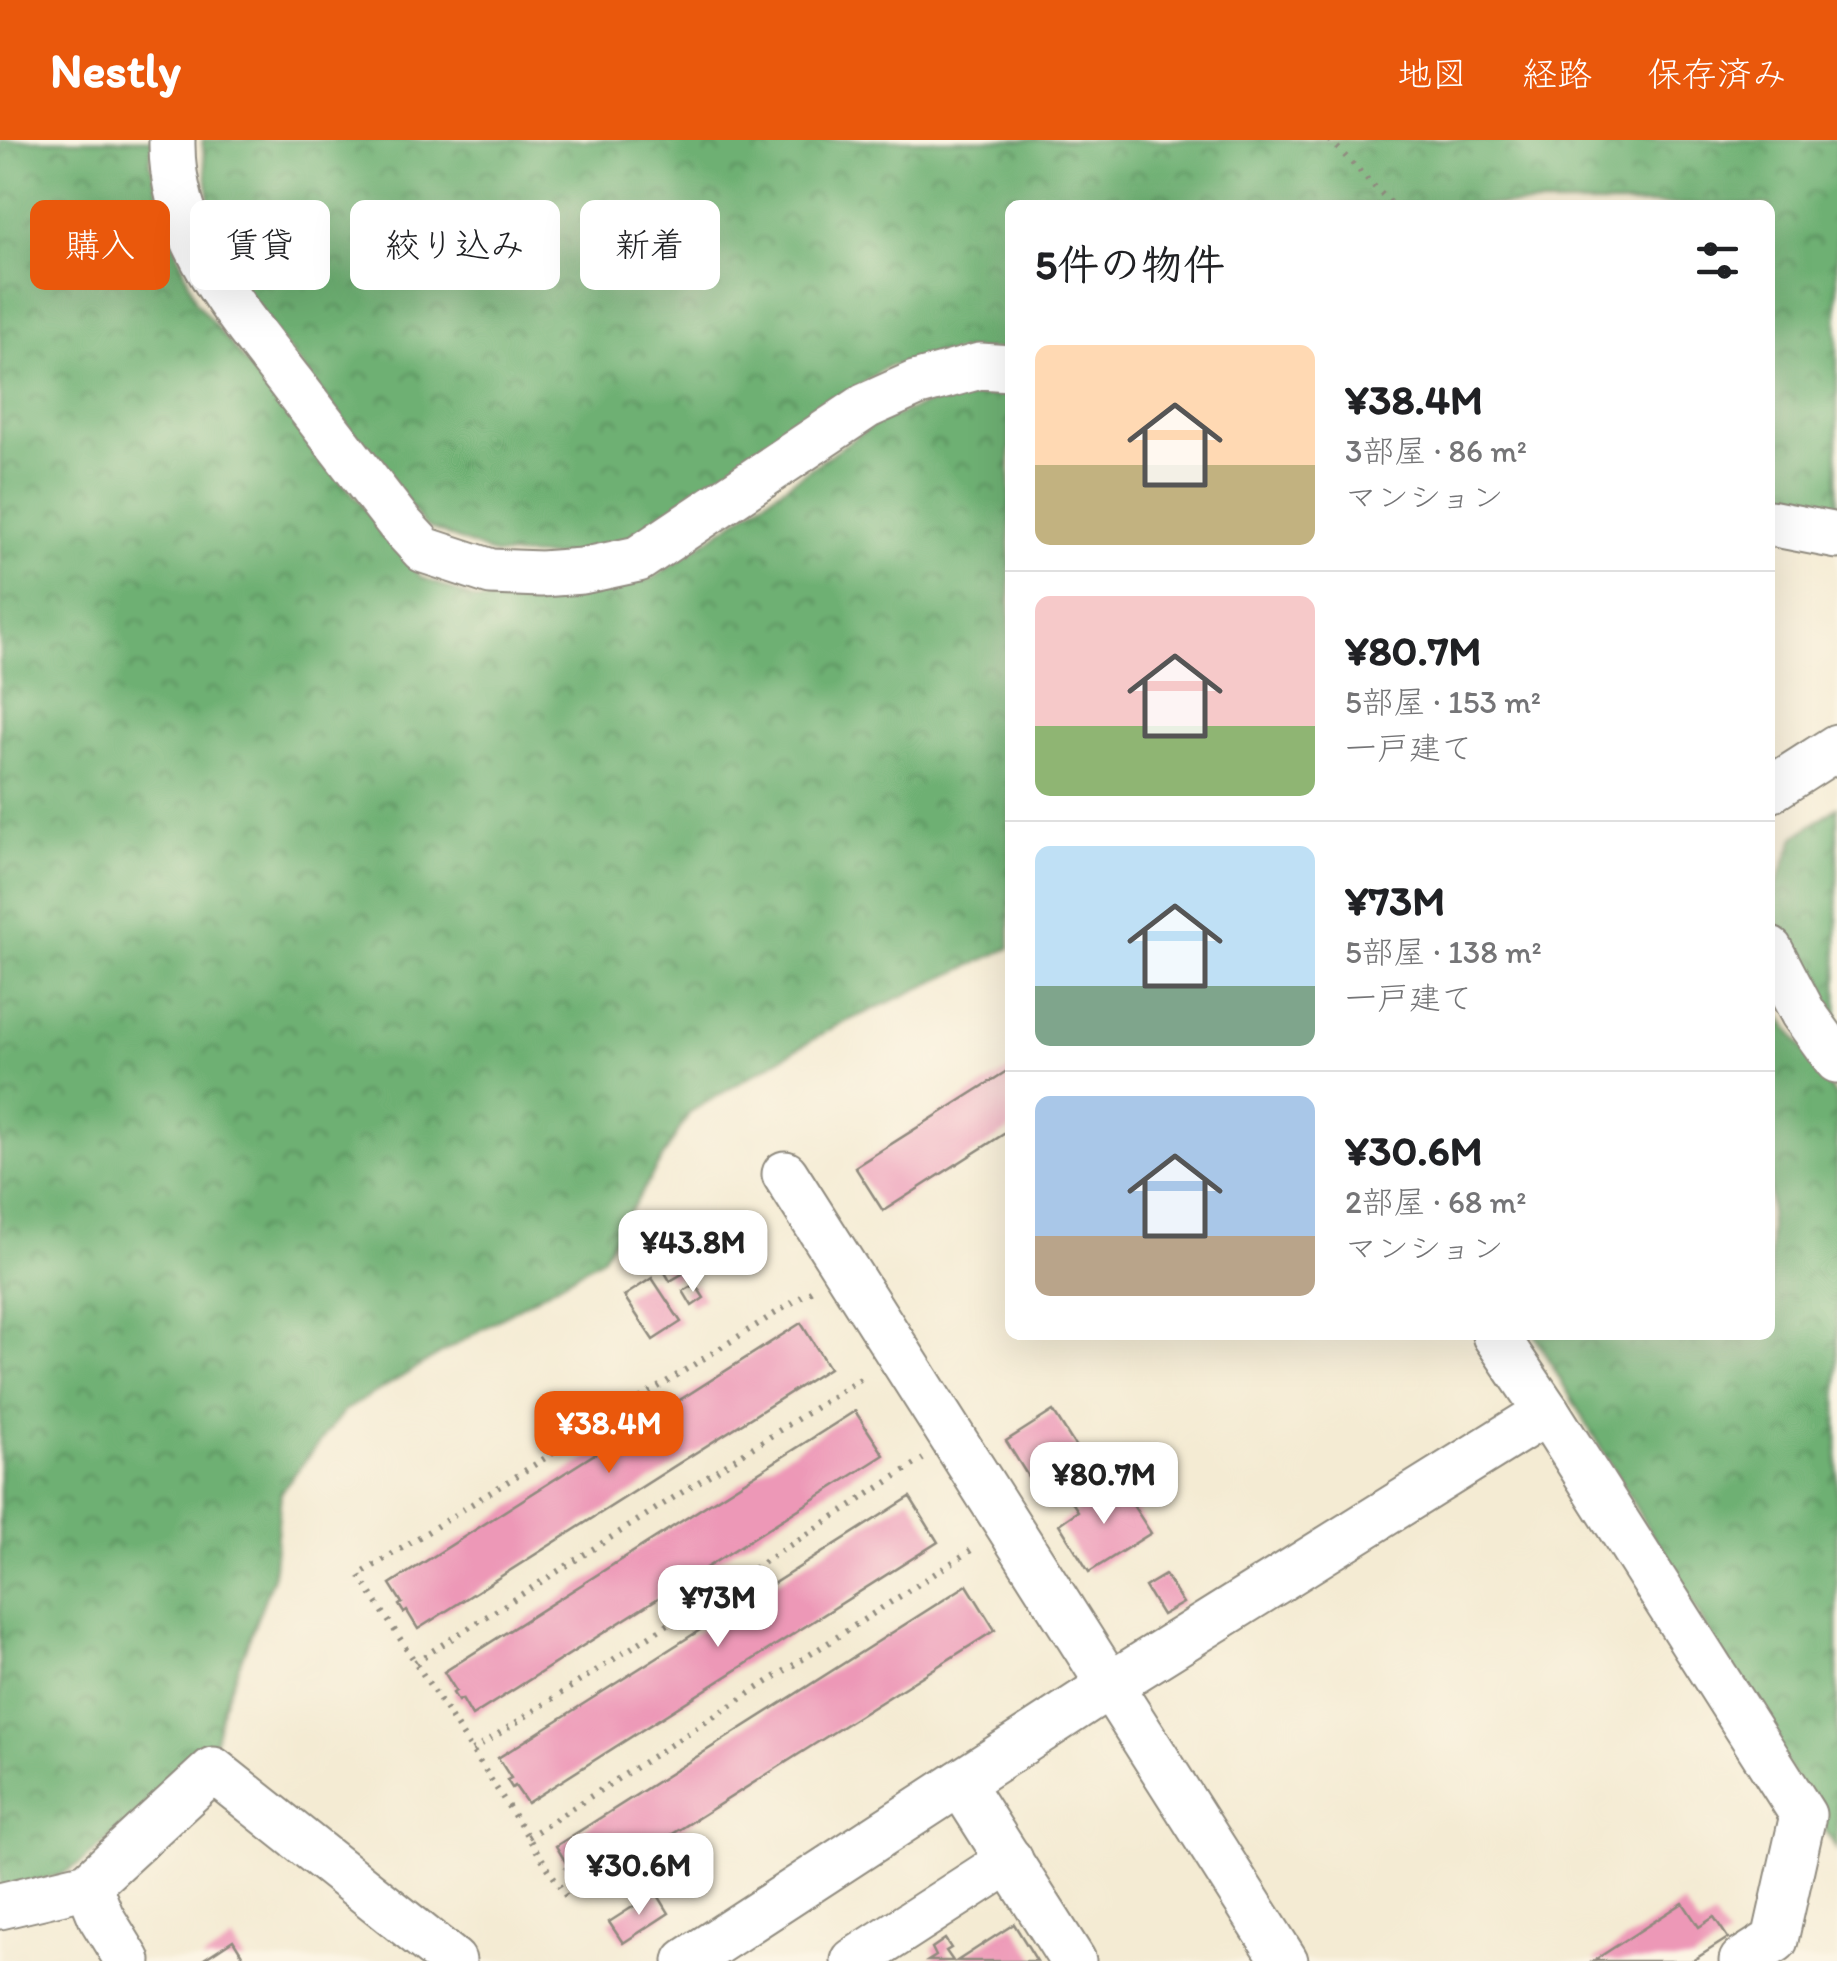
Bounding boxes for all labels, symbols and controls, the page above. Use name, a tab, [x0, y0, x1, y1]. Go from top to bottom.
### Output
text: Nestly	[50, 41, 181, 99]
text: 地図	[1397, 53, 1467, 95]
text: 経路	[1522, 53, 1592, 95]
text: 保存済み	[1647, 53, 1787, 95]
chip: 購入	[30, 200, 170, 290]
chip: 賃貸	[190, 200, 330, 290]
chip: 絞り込み	[350, 200, 560, 290]
chip: 新着	[580, 200, 720, 290]
icon: filters	[1690, 233, 1745, 288]
text: 5件の物件	[1035, 239, 1225, 290]
text: ¥38.4M	[1345, 374, 1483, 425]
icon: home	[1115, 385, 1235, 505]
text: 3部屋 · 86 m²	[1345, 432, 1527, 470]
text: マンション	[1345, 478, 1504, 516]
text: ¥80.7M	[1345, 625, 1482, 676]
icon: home	[1115, 636, 1235, 756]
text: 5部屋 · 153 m²	[1345, 683, 1541, 721]
text: 一戸建て	[1345, 729, 1473, 767]
text: ¥73M	[1345, 875, 1445, 926]
icon: home	[1115, 886, 1235, 1006]
text: 5部屋 · 138 m²	[1345, 933, 1542, 971]
text: 一戸建て	[1345, 979, 1473, 1017]
text: ¥30.6M	[1345, 1125, 1483, 1176]
icon: home	[1115, 1136, 1235, 1256]
text: 2部屋 · 68 m²	[1345, 1183, 1526, 1221]
pin: ¥43.8M	[612, 1210, 774, 1295]
text: ¥43.8M	[640, 1223, 746, 1261]
text: マンション	[1345, 1229, 1504, 1267]
pin: ¥38.4M	[528, 1391, 690, 1476]
text: ¥38.4M	[556, 1404, 662, 1442]
pin: ¥80.7M	[1023, 1442, 1185, 1527]
text: ¥80.7M	[1052, 1455, 1156, 1493]
pin: ¥73M	[659, 1565, 777, 1650]
text: ¥73M	[680, 1578, 756, 1616]
pin: ¥30.6M	[558, 1833, 720, 1918]
text: ¥30.6M	[586, 1846, 692, 1884]

